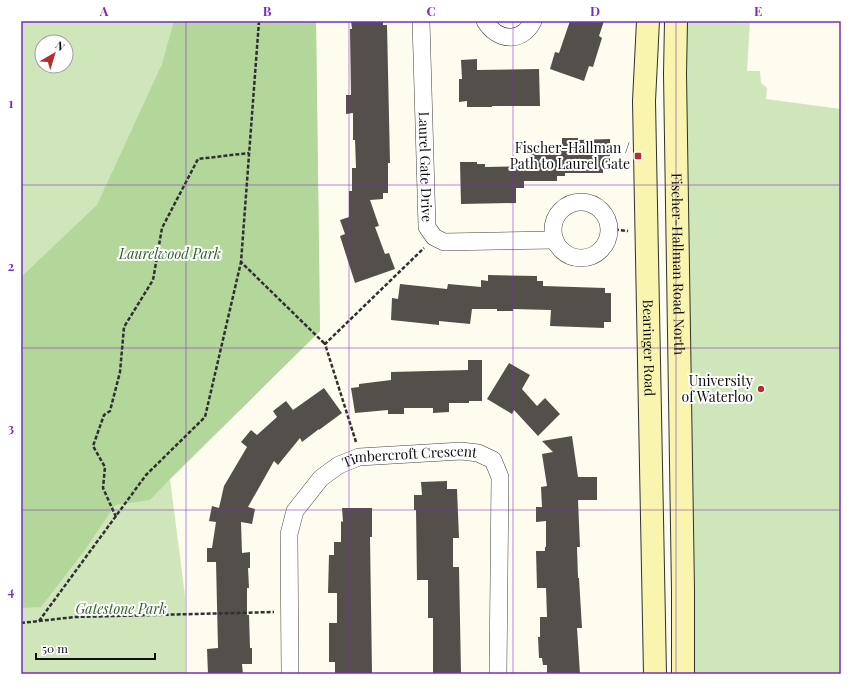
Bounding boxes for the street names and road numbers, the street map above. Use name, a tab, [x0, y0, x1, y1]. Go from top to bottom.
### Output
street label: Laurel Gate Drive	[415, 111, 437, 222]
street label: Fischer-Hallman Road North	[668, 173, 689, 356]
street label: Bearinger Road	[639, 299, 660, 397]
street label: Timbercroft Crescent	[339, 441, 479, 472]

